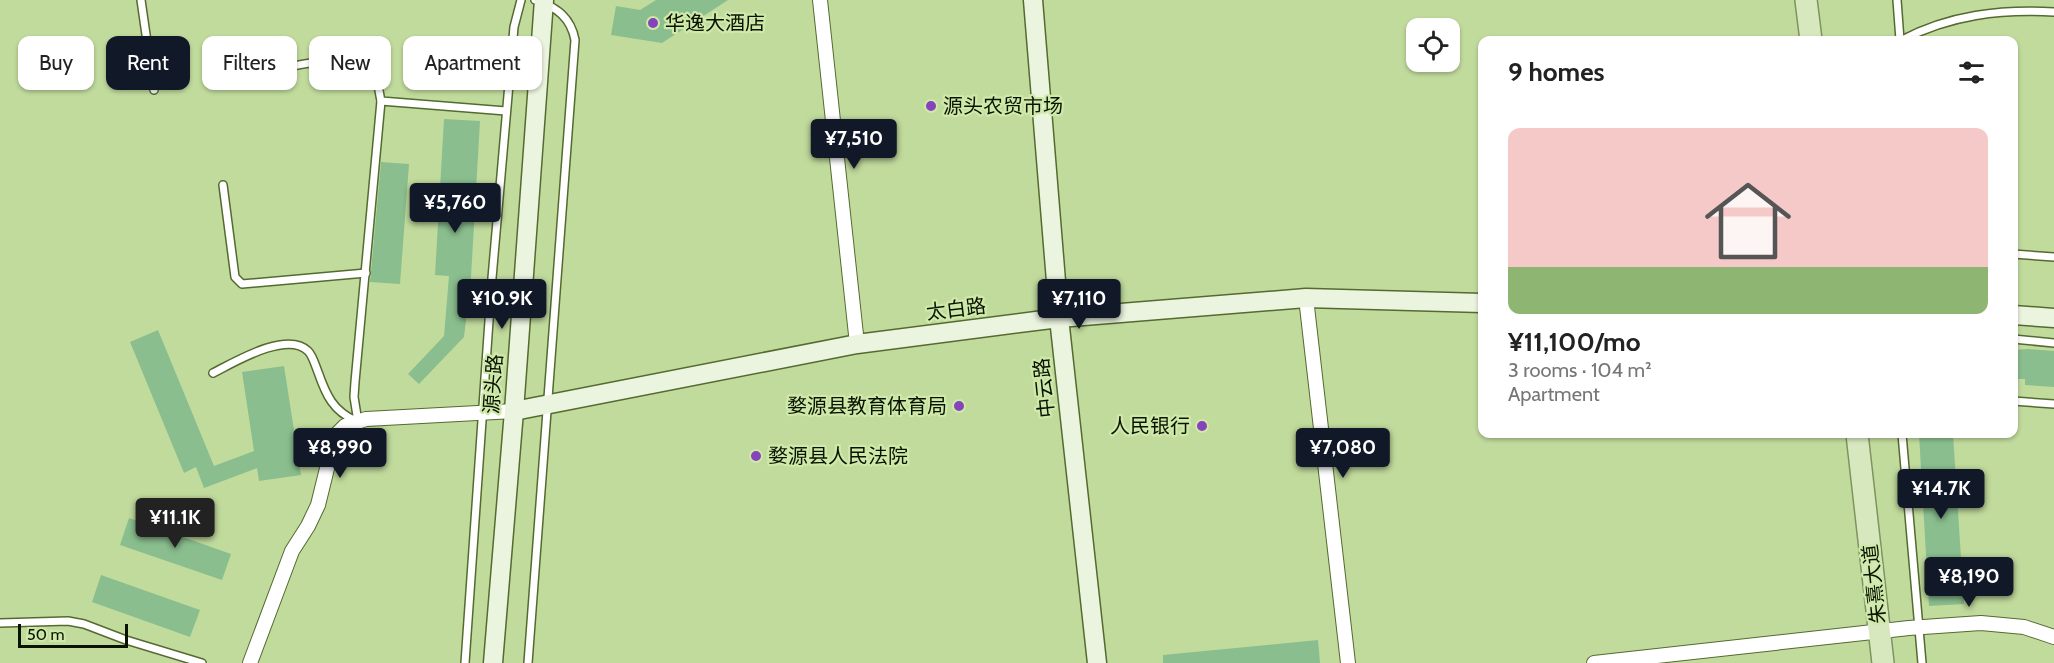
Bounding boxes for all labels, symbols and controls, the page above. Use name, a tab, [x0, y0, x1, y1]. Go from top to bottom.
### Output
place label: 华逸大酒店	[665, 11, 765, 35]
marker: 华逸大酒店	[646, 16, 660, 30]
map controls	[1406, 18, 1460, 72]
button: locate	[1406, 18, 1460, 72]
chip: Buy	[18, 36, 94, 90]
chip: Rent	[106, 36, 190, 90]
chip: Filters	[202, 36, 297, 90]
chip: New	[309, 36, 391, 90]
chip: Apartment	[403, 36, 542, 90]
text: 9 homes	[1508, 56, 1605, 88]
icon: filters	[1955, 56, 1988, 89]
place label: 源头农贸市场	[943, 94, 1063, 118]
marker: 源头农贸市场	[924, 99, 938, 113]
pin: ¥7,510	[805, 119, 903, 170]
text: ¥7,510	[825, 126, 883, 150]
icon: home	[1694, 167, 1802, 275]
pin: ¥5,760	[406, 183, 504, 234]
text: ¥5,760	[424, 190, 486, 214]
pin: ¥10.9K	[453, 279, 551, 330]
pin: ¥7,110	[1030, 279, 1128, 330]
text: ¥10.9K	[471, 286, 533, 310]
text: ¥7,110	[1052, 286, 1106, 310]
street label: 太白路	[925, 293, 987, 325]
text: ¥11,100/mo	[1508, 326, 1641, 358]
street label: 源头路	[479, 353, 507, 415]
street label: 中云路	[1029, 357, 1059, 419]
text: 3 rooms · 104 m²	[1508, 358, 1652, 382]
text: Apartment	[1508, 382, 1600, 406]
place label: 婺源县教育体育局	[787, 394, 947, 418]
marker: 婺源县教育体育局	[952, 399, 966, 413]
place label: 人民银行	[1110, 414, 1190, 438]
marker: 人民银行	[1195, 419, 1209, 433]
pin: ¥8,990	[291, 428, 389, 479]
pin: ¥7,080	[1294, 428, 1392, 479]
text: ¥8,990	[307, 435, 373, 459]
text: ¥7,080	[1310, 435, 1376, 459]
place label: 婺源县人民法院	[768, 444, 908, 468]
marker: 婺源县人民法院	[749, 449, 763, 463]
pin: ¥14.7K	[1892, 469, 1990, 520]
text: ¥14.7K	[1911, 476, 1971, 500]
pin: ¥11.1K	[126, 498, 224, 549]
text: ¥11.1K	[150, 505, 200, 529]
street label: 朱熹大道	[1858, 543, 1890, 625]
pin: ¥8,190	[1920, 557, 2018, 608]
text: ¥8,190	[1938, 564, 2000, 588]
scale bar	[18, 621, 128, 648]
text: 50 m	[27, 625, 64, 644]

